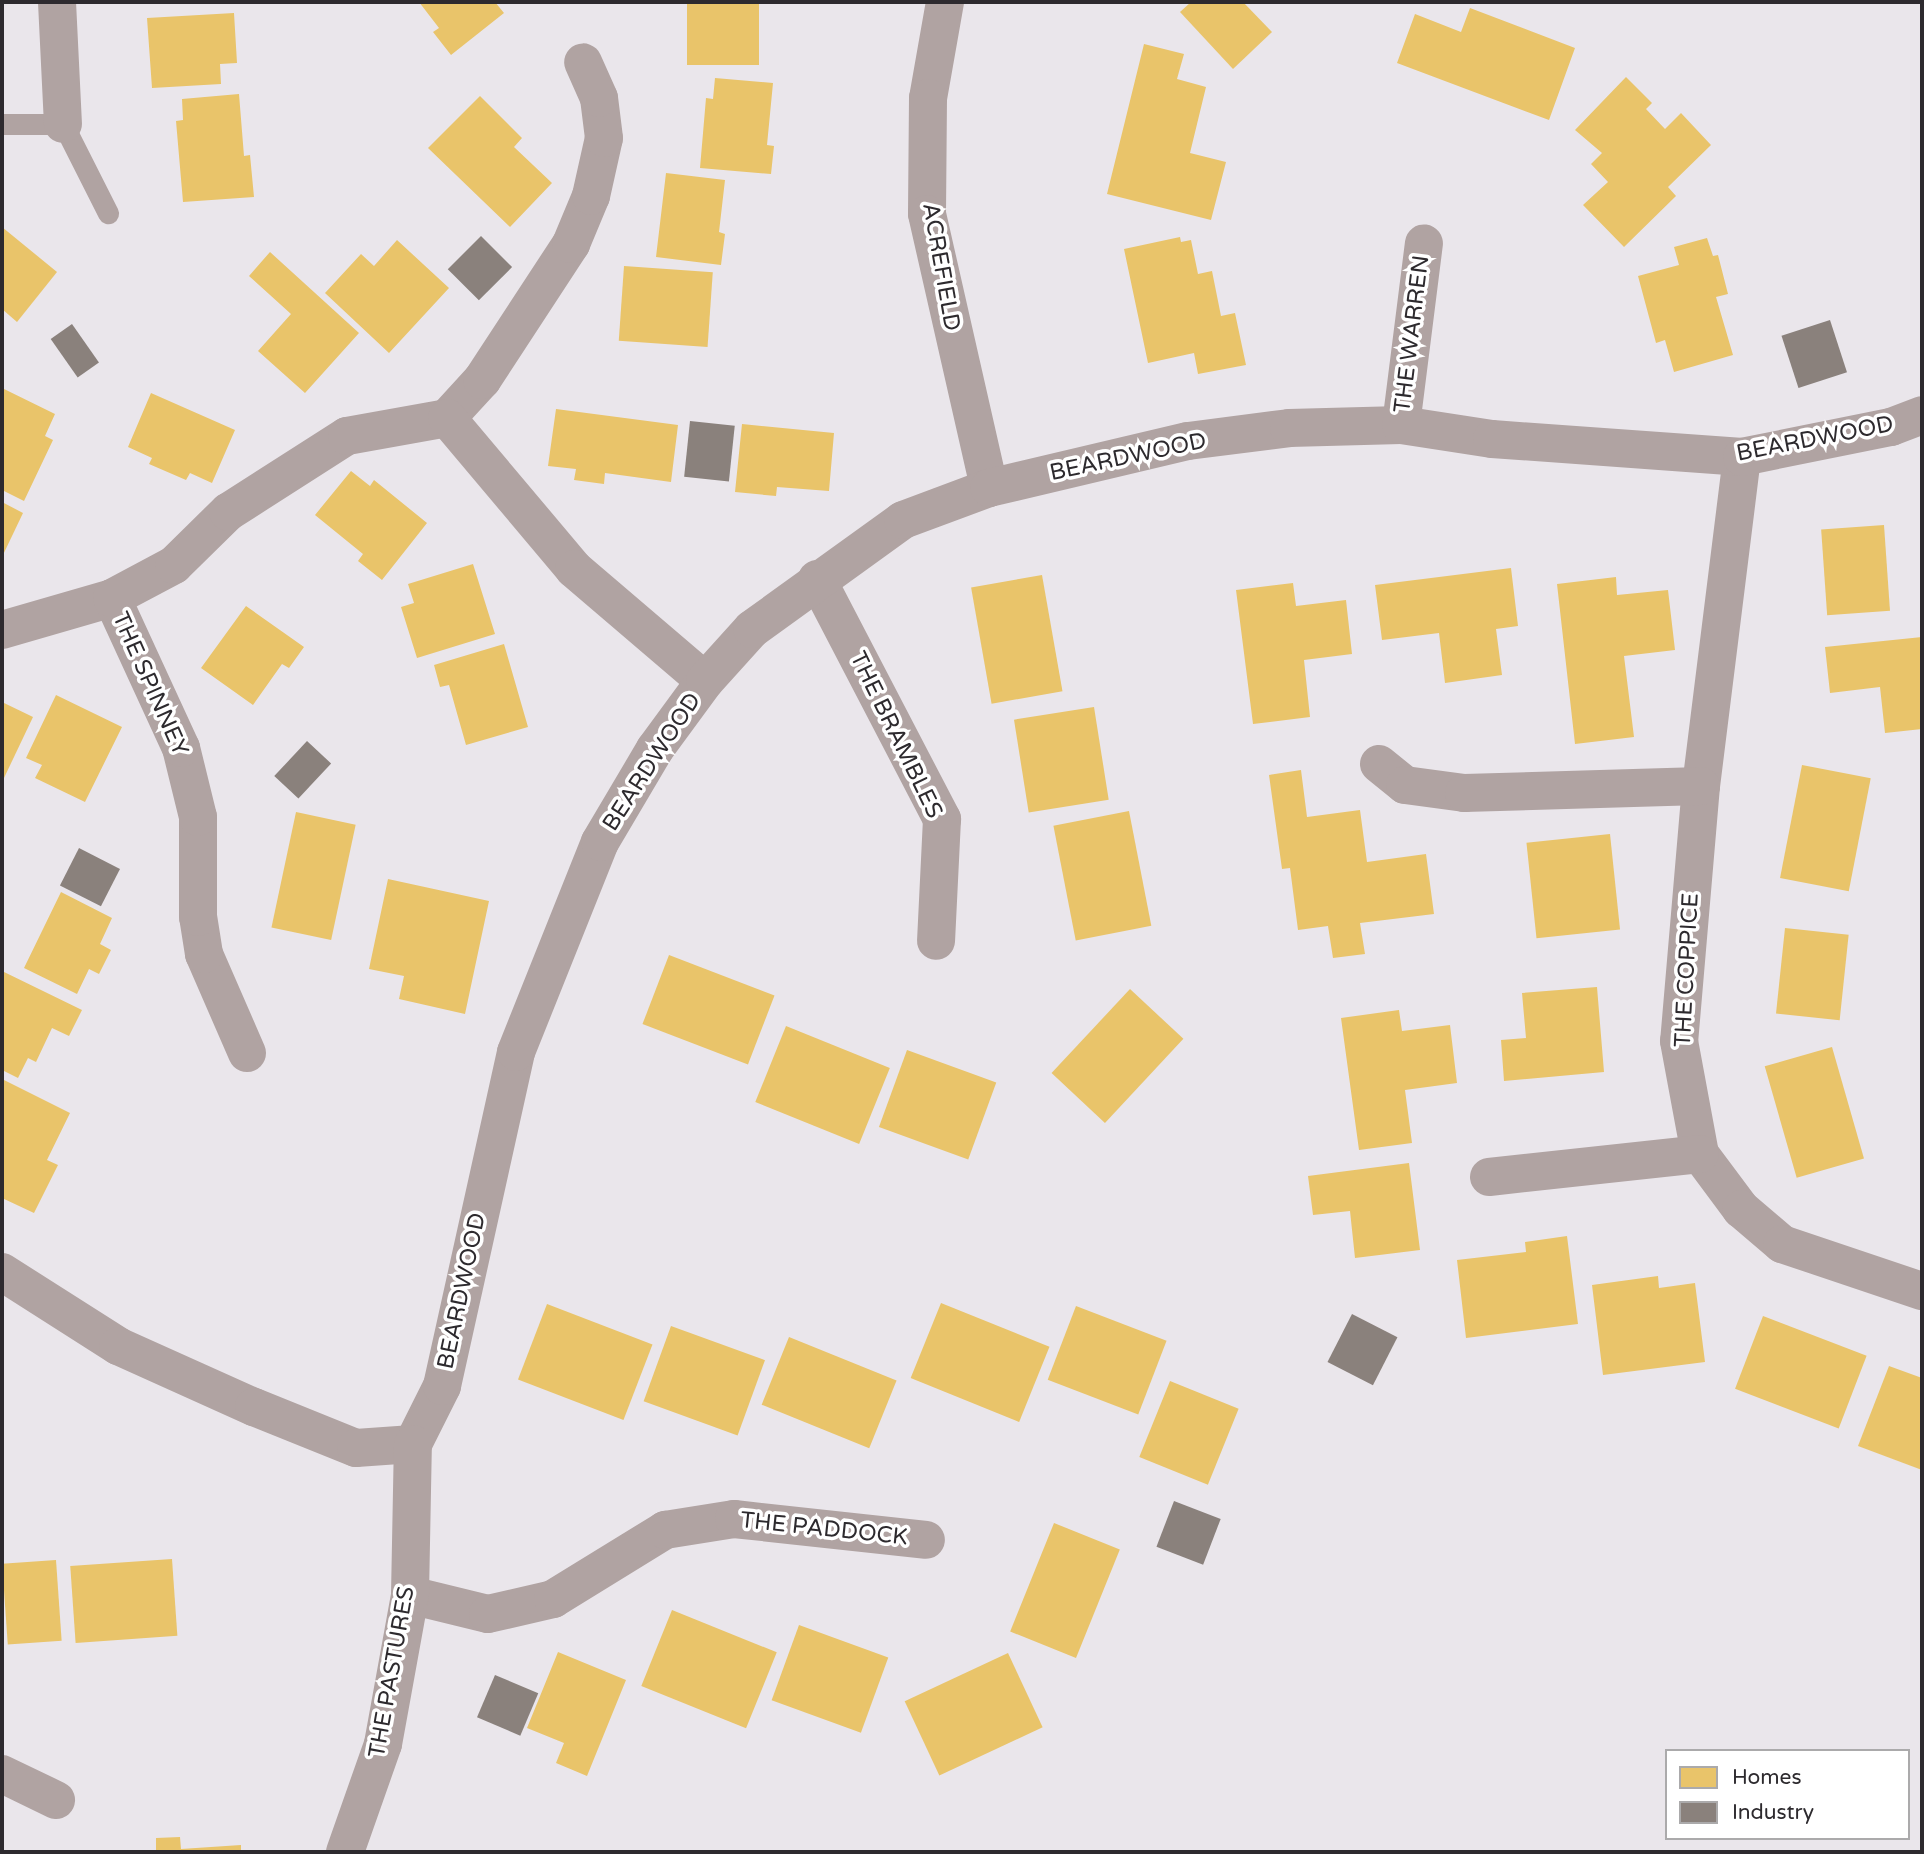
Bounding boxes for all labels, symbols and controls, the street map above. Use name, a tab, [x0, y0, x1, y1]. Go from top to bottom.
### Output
street label: ACREFIELD	[916, 201, 966, 333]
street label: THE WARREN	[1389, 254, 1435, 414]
street label: BEARDWOOD	[1734, 410, 1896, 468]
street label: BEARDWOOD	[1047, 427, 1209, 487]
street label: THE SPINNEY	[106, 608, 194, 760]
street label: THE BRAMBLES	[844, 647, 948, 823]
street label: BEARDWOOD	[597, 688, 707, 836]
street label: THE COPPICE	[1669, 892, 1705, 1048]
street label: BEARDWOOD	[432, 1210, 492, 1372]
street label: THE PADDOCK	[739, 1506, 909, 1552]
street label: THE PASTURES	[363, 1584, 421, 1760]
legend	[1665, 1749, 1910, 1840]
text: Homes	[1732, 1765, 1802, 1790]
text: Industry	[1732, 1800, 1814, 1825]

